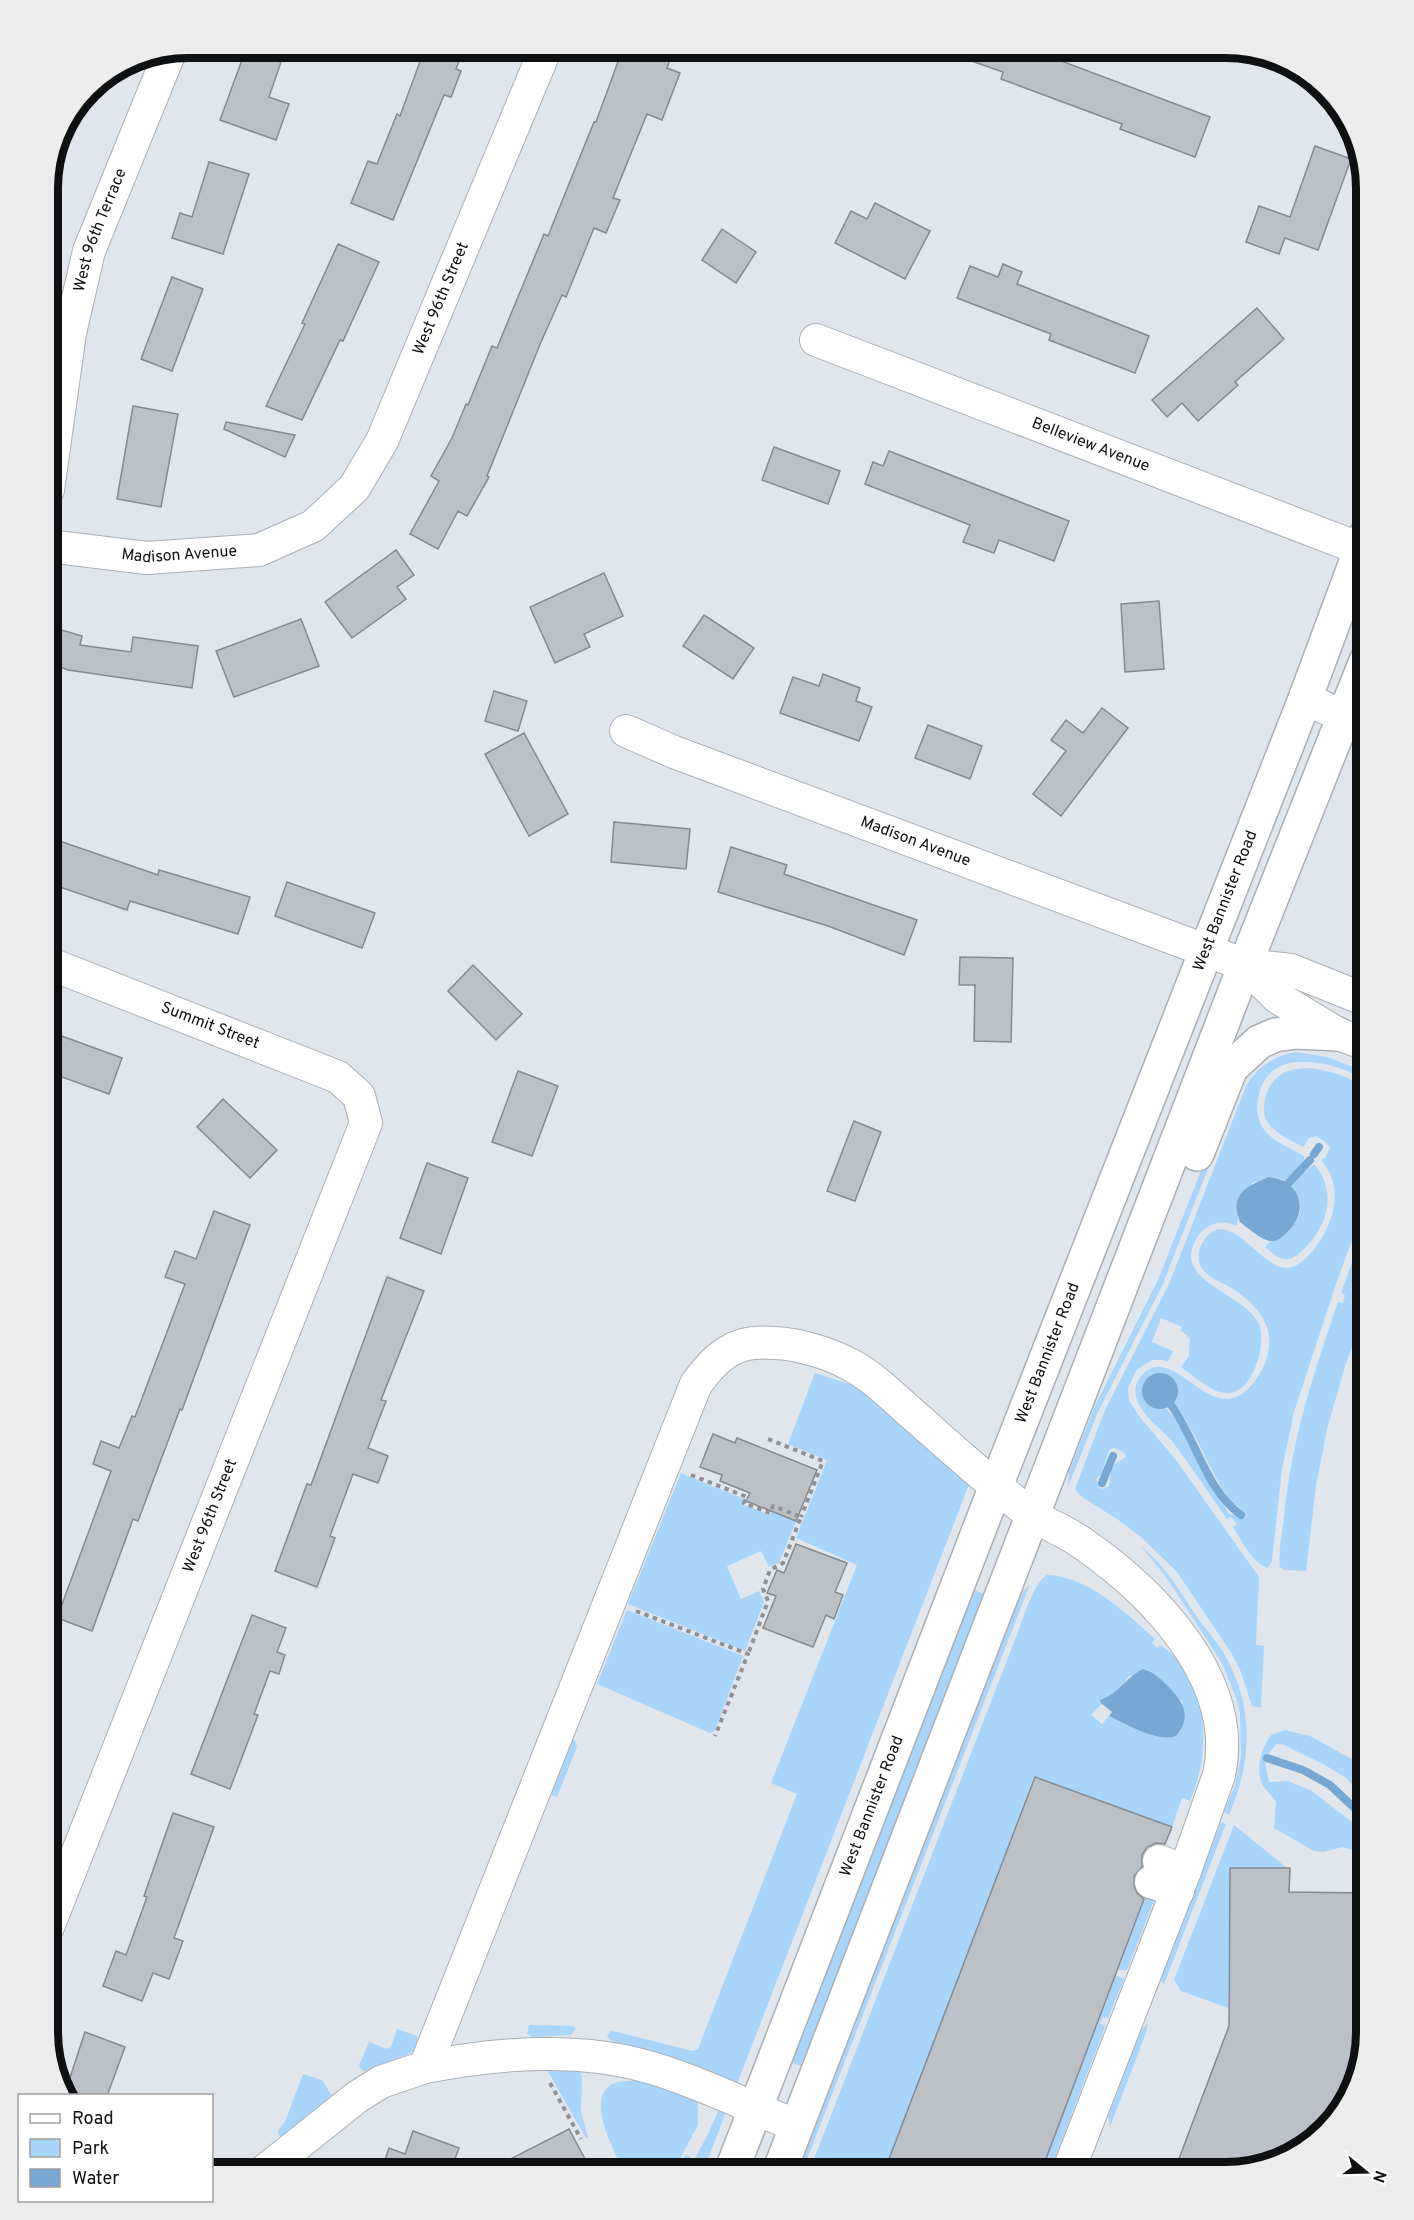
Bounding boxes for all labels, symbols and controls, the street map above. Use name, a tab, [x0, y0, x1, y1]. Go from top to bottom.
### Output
street label: West 96th Terrace	[70, 165, 132, 294]
street label: West 96th Street	[409, 239, 474, 358]
street label: Belleview Avenue	[1029, 414, 1152, 477]
street label: Madison Avenue	[120, 542, 238, 568]
street label: Madison Avenue	[858, 812, 973, 872]
street label: West Bannister Road	[1189, 828, 1262, 974]
street label: Summit Street	[158, 998, 262, 1054]
street label: West Bannister Road	[1011, 1280, 1085, 1426]
street label: West 96th Street	[179, 1456, 242, 1576]
street label: West Bannister Road	[836, 1733, 909, 1880]
legend	[18, 2094, 213, 2202]
text: Road	[72, 2108, 114, 2131]
text: Park	[72, 2138, 109, 2161]
north arrow	[1336, 2142, 1396, 2202]
text: Water	[72, 2168, 119, 2191]
text: N	[1367, 2168, 1390, 2185]

